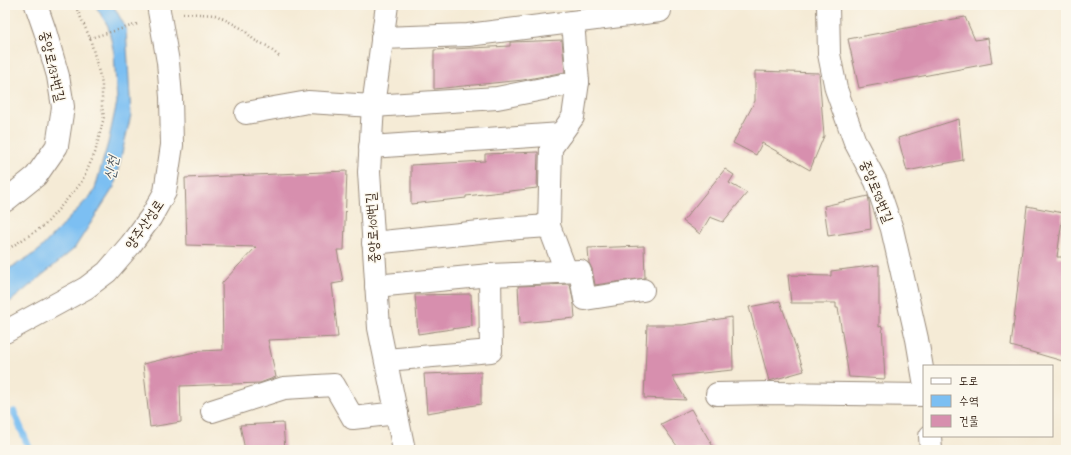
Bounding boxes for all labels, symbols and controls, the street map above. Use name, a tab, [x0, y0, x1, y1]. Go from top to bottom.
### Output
street label: 중앙로137번길	[33, 29, 70, 105]
water label: 신천	[99, 152, 126, 182]
street label: 중앙로93번길	[853, 157, 898, 227]
street label: 중앙로109번길	[361, 191, 386, 264]
street label: 양주산성로	[120, 196, 170, 254]
legend	[923, 365, 1053, 437]
text: 도로	[959, 373, 978, 391]
text: 수역	[959, 393, 979, 411]
text: 건물	[959, 413, 979, 431]

